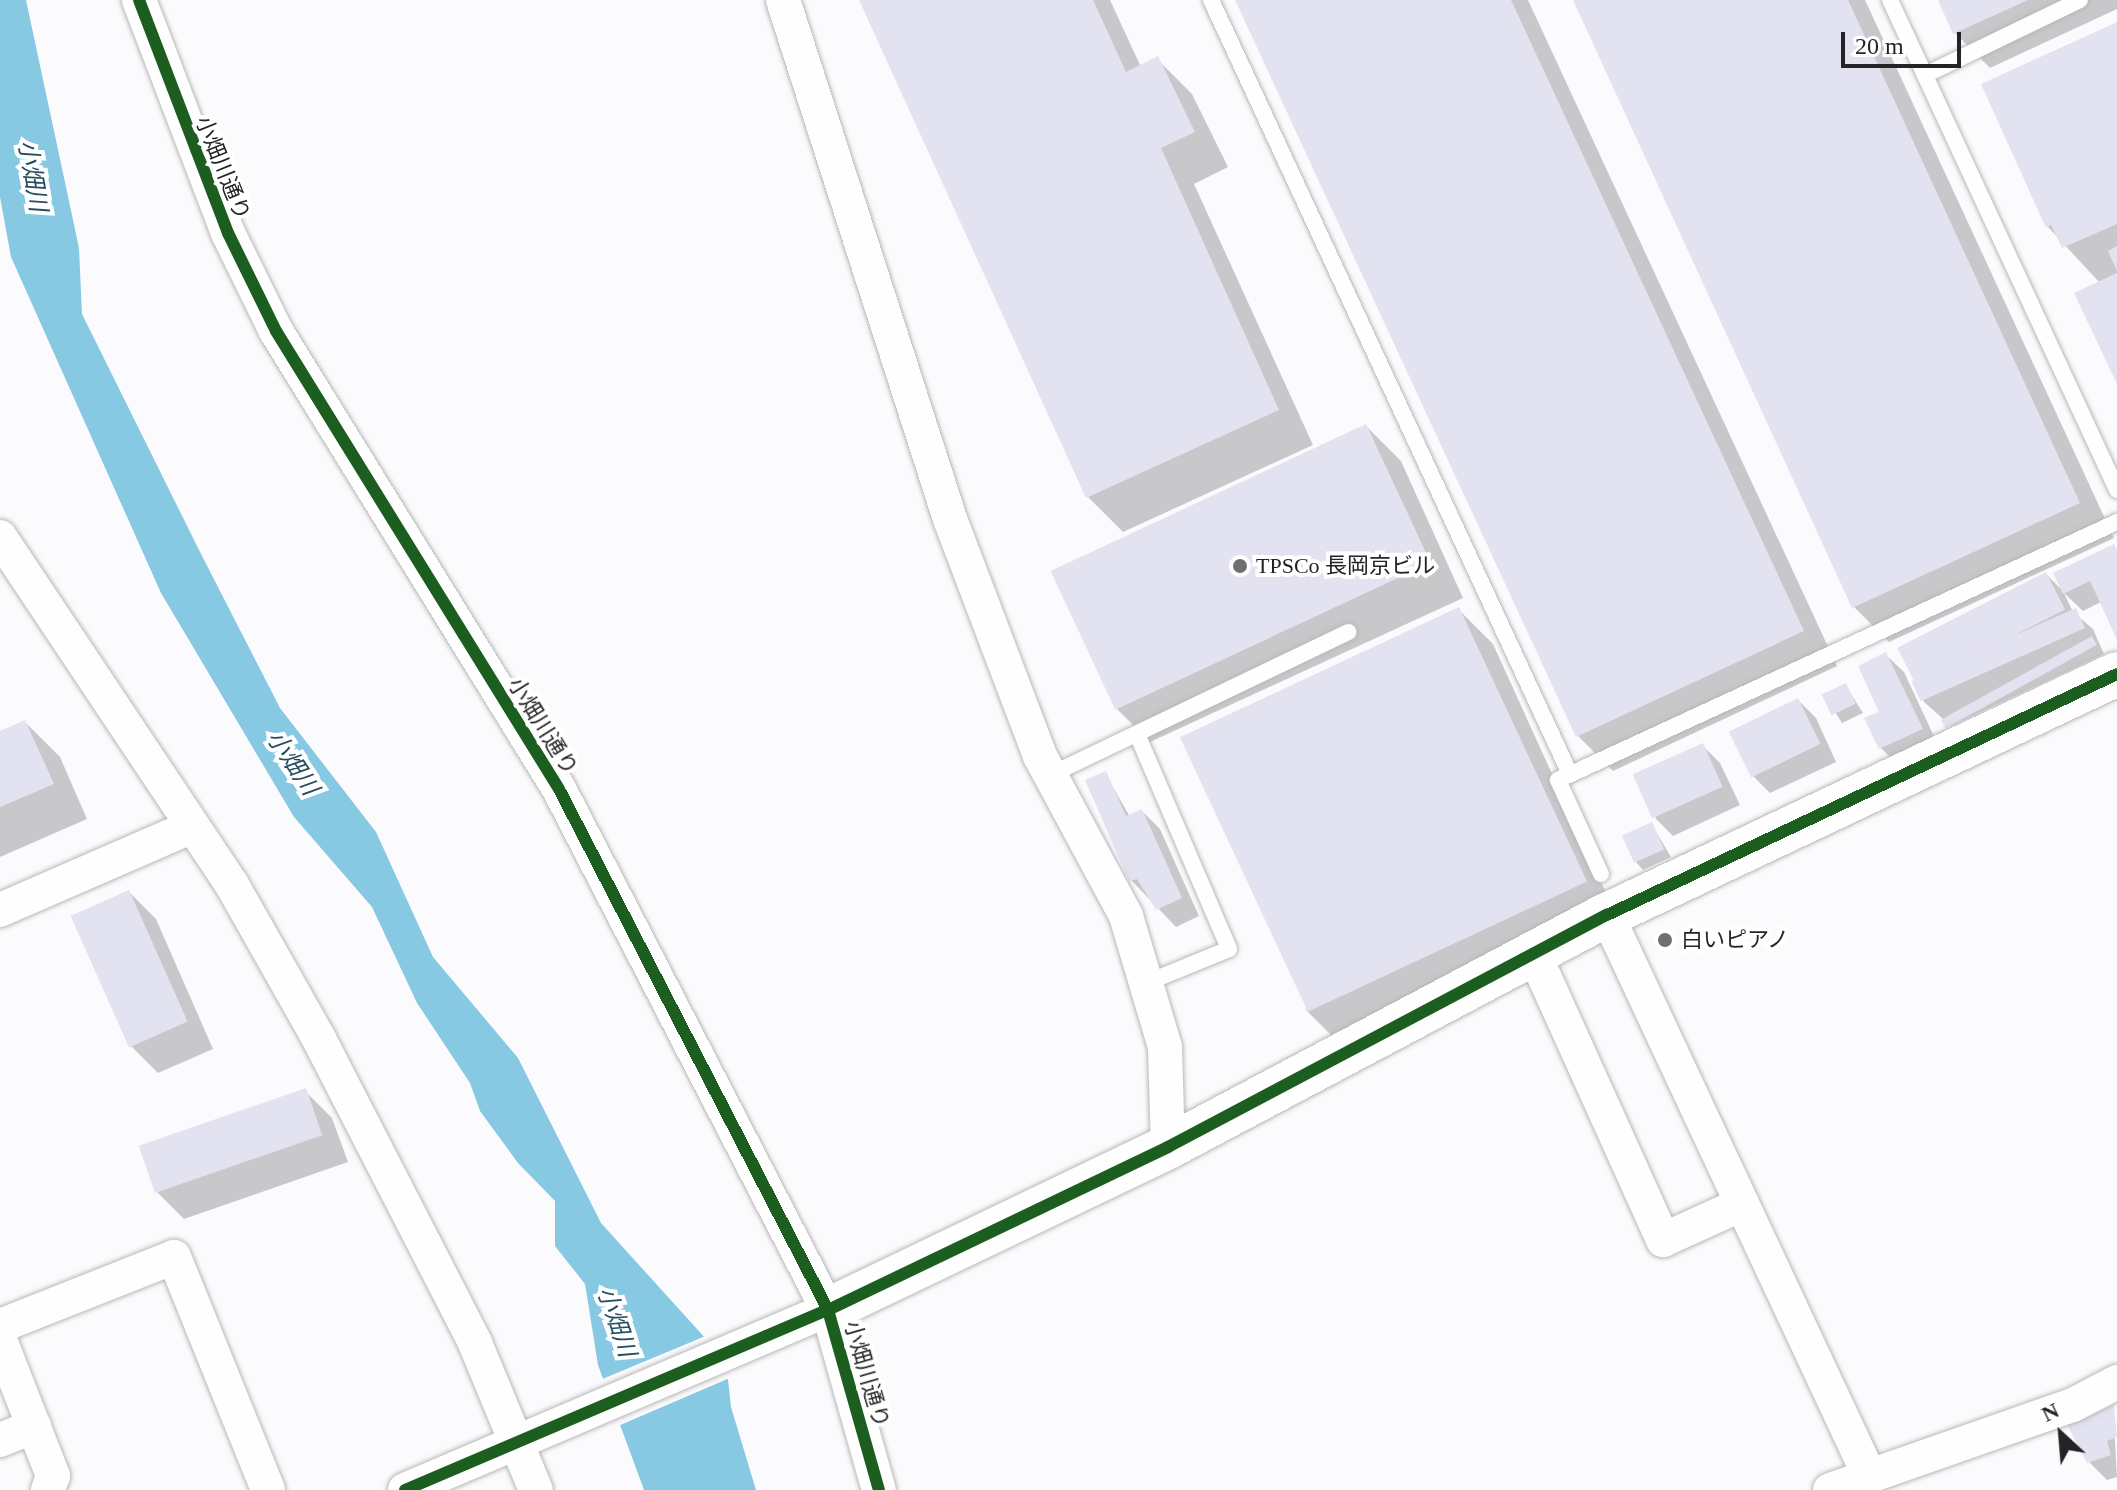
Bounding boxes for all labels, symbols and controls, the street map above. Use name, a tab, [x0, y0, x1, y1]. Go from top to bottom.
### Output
scale bar	[1845, 16, 1965, 66]
text: 20 m	[1855, 33, 1904, 59]
street label: 小畑川通り	[190, 112, 256, 224]
water label: 小畑川	[12, 138, 52, 214]
place label: TPSCo 長岡京ビル	[1256, 553, 1435, 579]
marker: TPSCo 長岡京ビル	[1231, 557, 1249, 575]
street label: 小畑川通り	[503, 672, 583, 780]
water label: 小畑川	[260, 725, 324, 801]
place label: 白いピアノ	[1681, 927, 1791, 953]
marker: 白いピアノ	[1656, 931, 1674, 949]
water label: 小畑川	[591, 1283, 641, 1361]
street label: 小畑川通り	[839, 1317, 895, 1431]
north arrow	[2021, 1394, 2101, 1474]
text: N	[2038, 1397, 2063, 1427]

